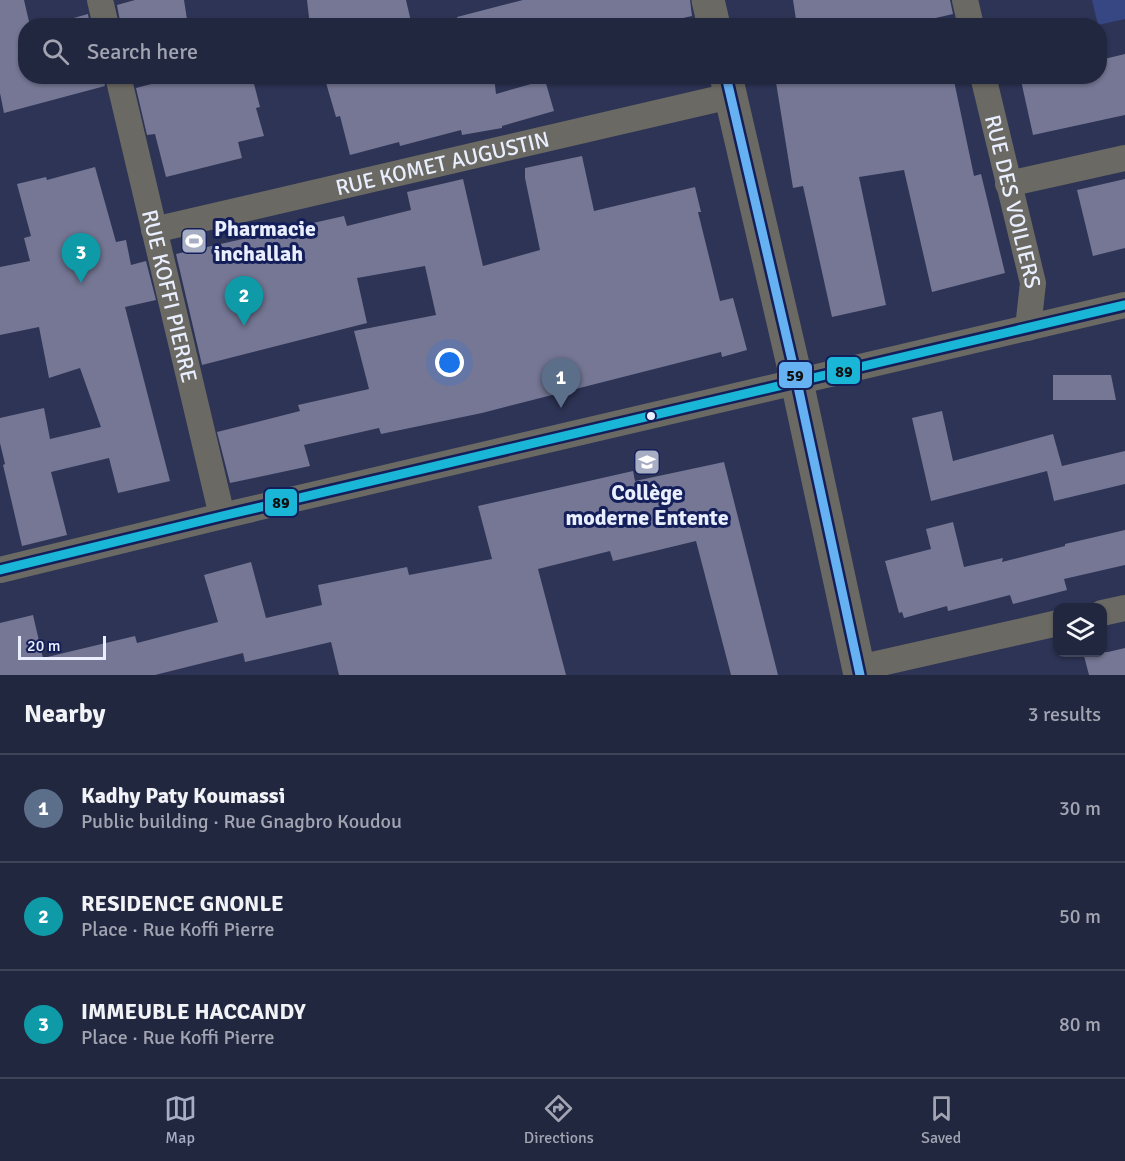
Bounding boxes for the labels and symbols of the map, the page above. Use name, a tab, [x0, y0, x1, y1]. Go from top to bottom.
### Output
street label: RUE DES VOILIERS	[979, 112, 1047, 291]
street label: RUE KOMET AUGUSTIN	[333, 126, 552, 201]
street label: RUE KOFFI PIERRE	[136, 207, 203, 385]
place label: Pharmacie inchallah	[214, 215, 316, 267]
sports icon: Pharmacie inchallah	[179, 226, 209, 256]
pin: 3	[62, 234, 100, 283]
pin: 2	[224, 276, 264, 326]
your location	[435, 348, 464, 377]
line badge: 89	[826, 356, 861, 385]
pin: 1	[542, 358, 580, 408]
line badge: 59	[778, 361, 813, 389]
text: 89	[835, 362, 853, 382]
text: 59	[786, 366, 804, 386]
unlabelled marker	[645, 410, 657, 422]
school or university icon: Collège moderne Entente	[632, 447, 662, 477]
place label: Collège moderne Entente	[565, 479, 729, 531]
line badge: 89	[264, 488, 298, 517]
text: 89	[272, 493, 290, 513]
scale bar	[18, 633, 106, 660]

